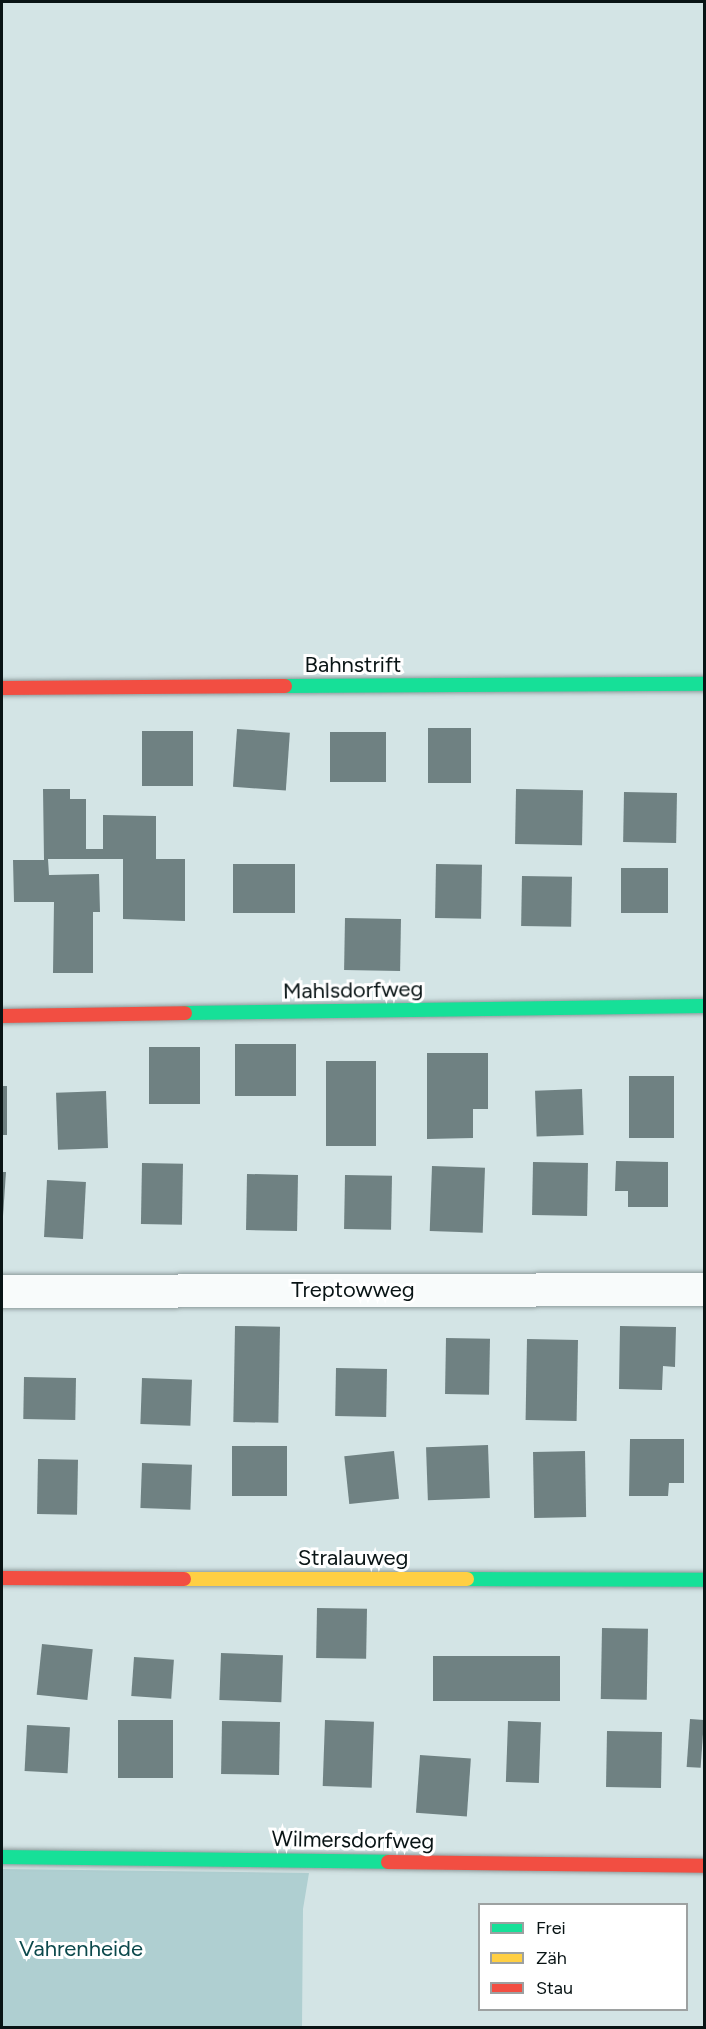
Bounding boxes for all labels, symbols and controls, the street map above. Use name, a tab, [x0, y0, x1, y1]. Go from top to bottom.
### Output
street label: Bahnstrift	[305, 652, 401, 678]
street label: Mahlsdorfweg	[283, 976, 423, 1004]
street label: Treptowweg	[291, 1277, 415, 1303]
street label: Stralauweg	[298, 1545, 408, 1571]
street label: Wilmersdorfweg	[271, 1825, 435, 1855]
legend	[478, 1903, 688, 2011]
text: Frei	[536, 1917, 566, 1939]
park label: Vahrenheide	[19, 1936, 143, 1962]
text: Zäh	[536, 1947, 567, 1969]
text: Stau	[536, 1977, 573, 1999]

